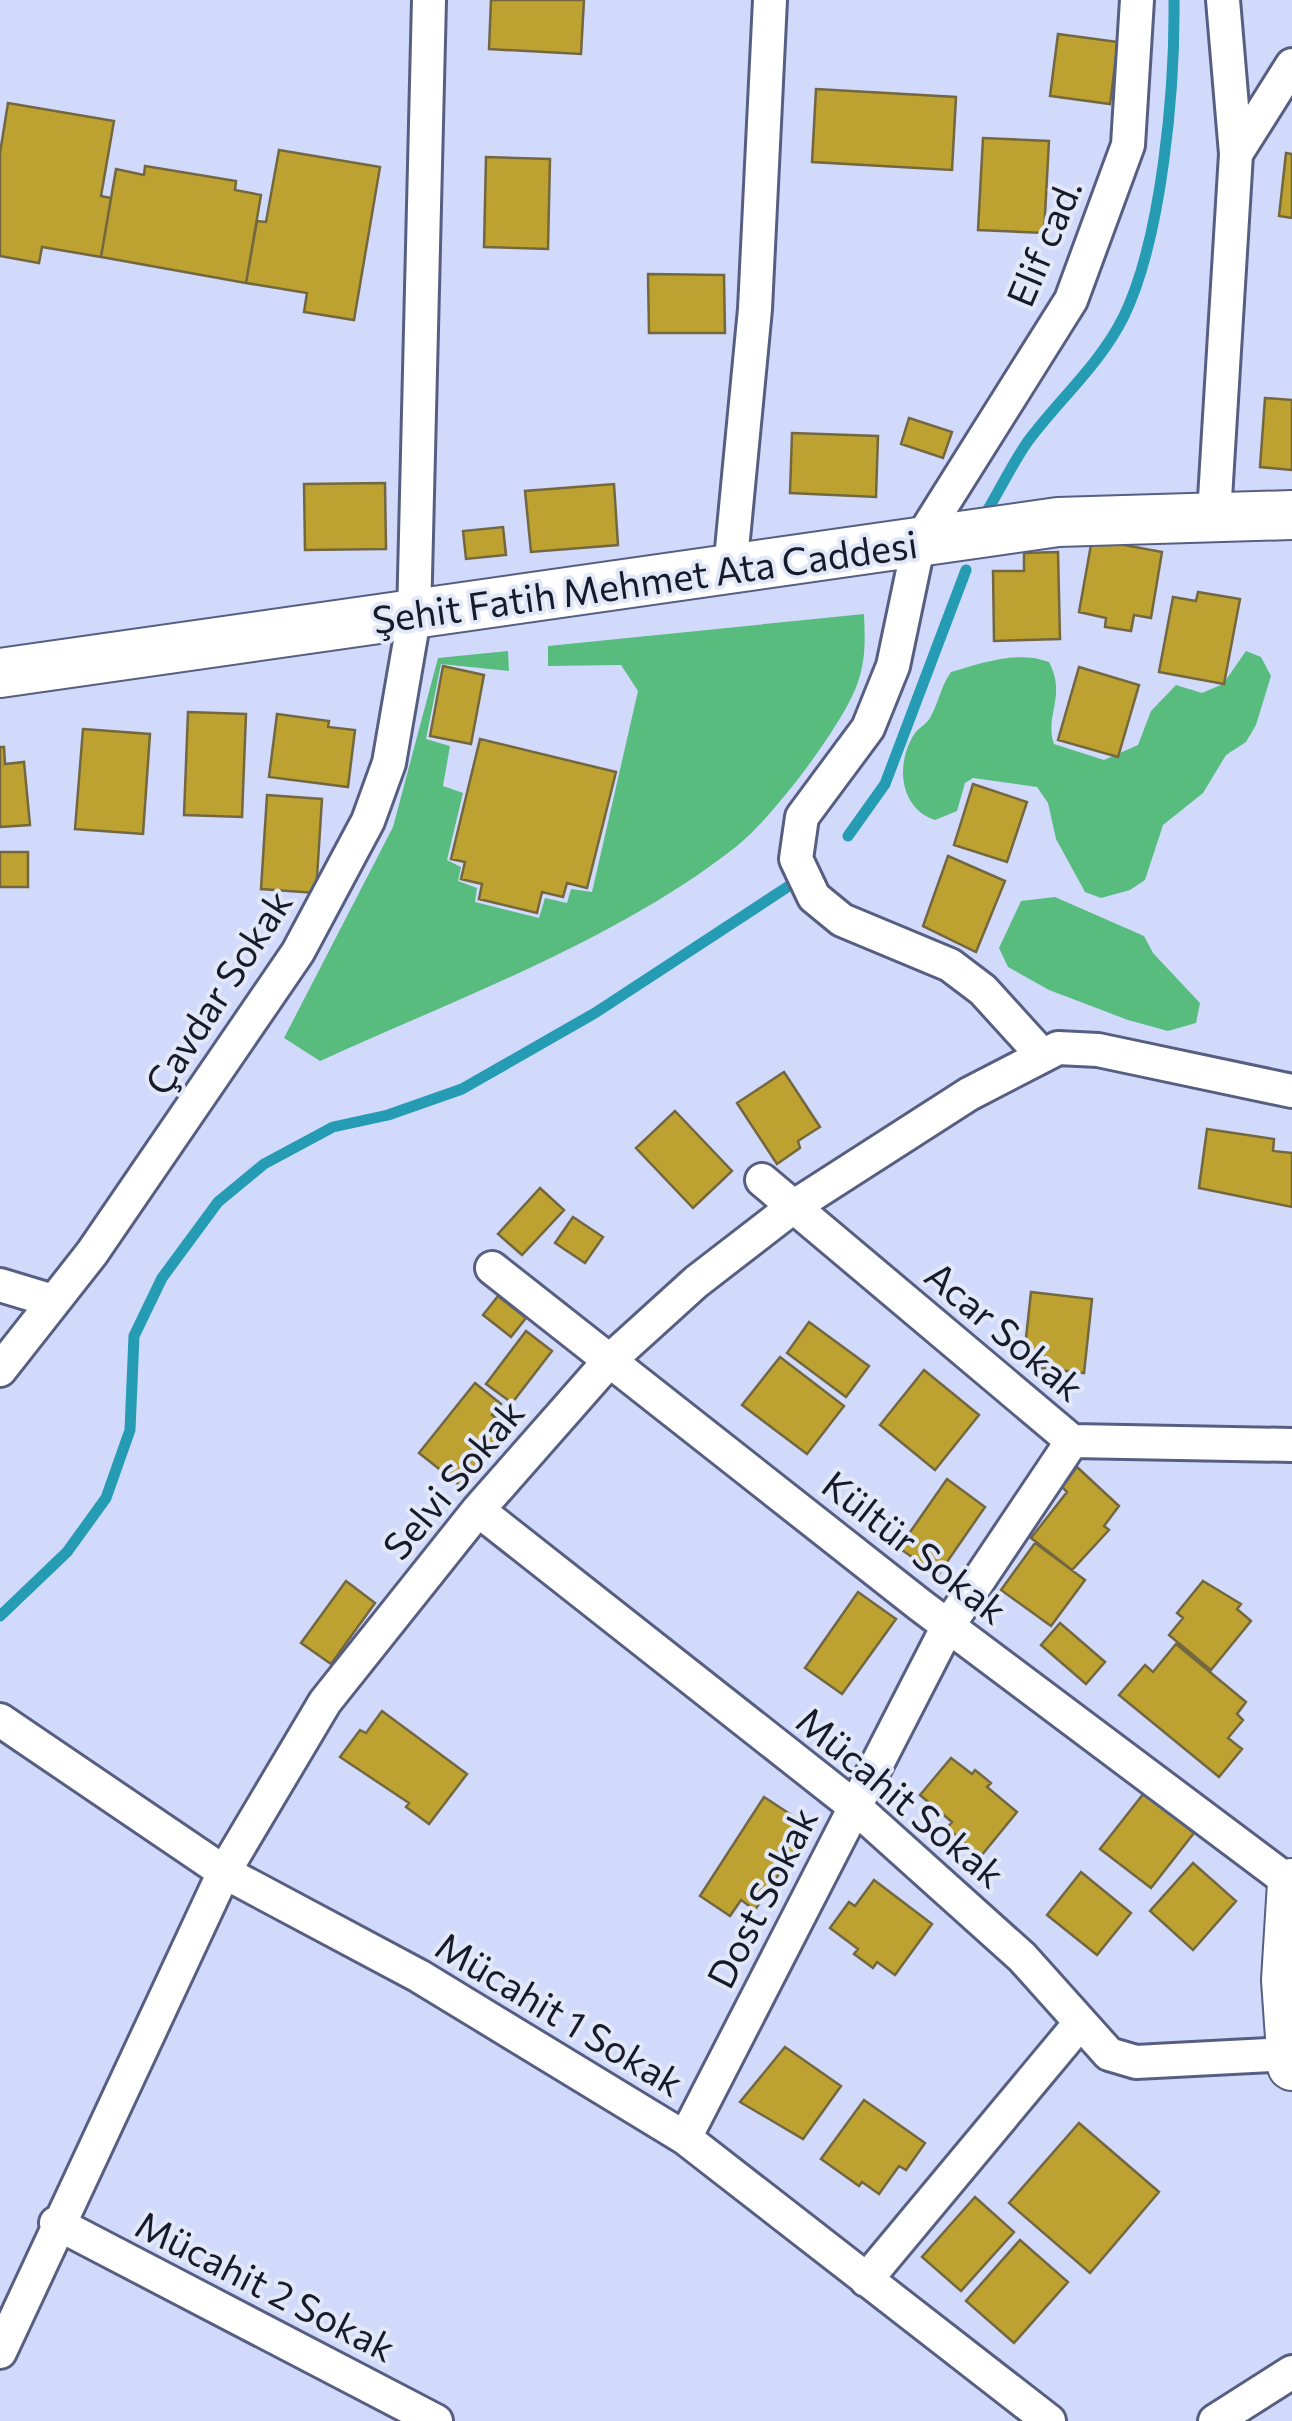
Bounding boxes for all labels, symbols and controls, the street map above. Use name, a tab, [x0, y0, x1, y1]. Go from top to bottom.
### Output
street label: Elif cad.	[995, 171, 1090, 313]
street label: Şehit Fatih Mehmet Ata Caddesi	[369, 519, 920, 642]
street label: Çavdar Sokak	[133, 880, 301, 1103]
street label: Acar Sokak	[917, 1250, 1094, 1410]
street label: Selvi Sokak	[372, 1389, 533, 1568]
street label: Kültür Sokak	[814, 1459, 1017, 1633]
street label: Mücahit Sokak	[788, 1696, 1015, 1897]
street label: Dost Sokak	[695, 1799, 826, 1995]
street label: Mücahit 1 Sokak	[428, 1921, 692, 2105]
street label: Mücahit 2 Sokak	[129, 2199, 404, 2370]

